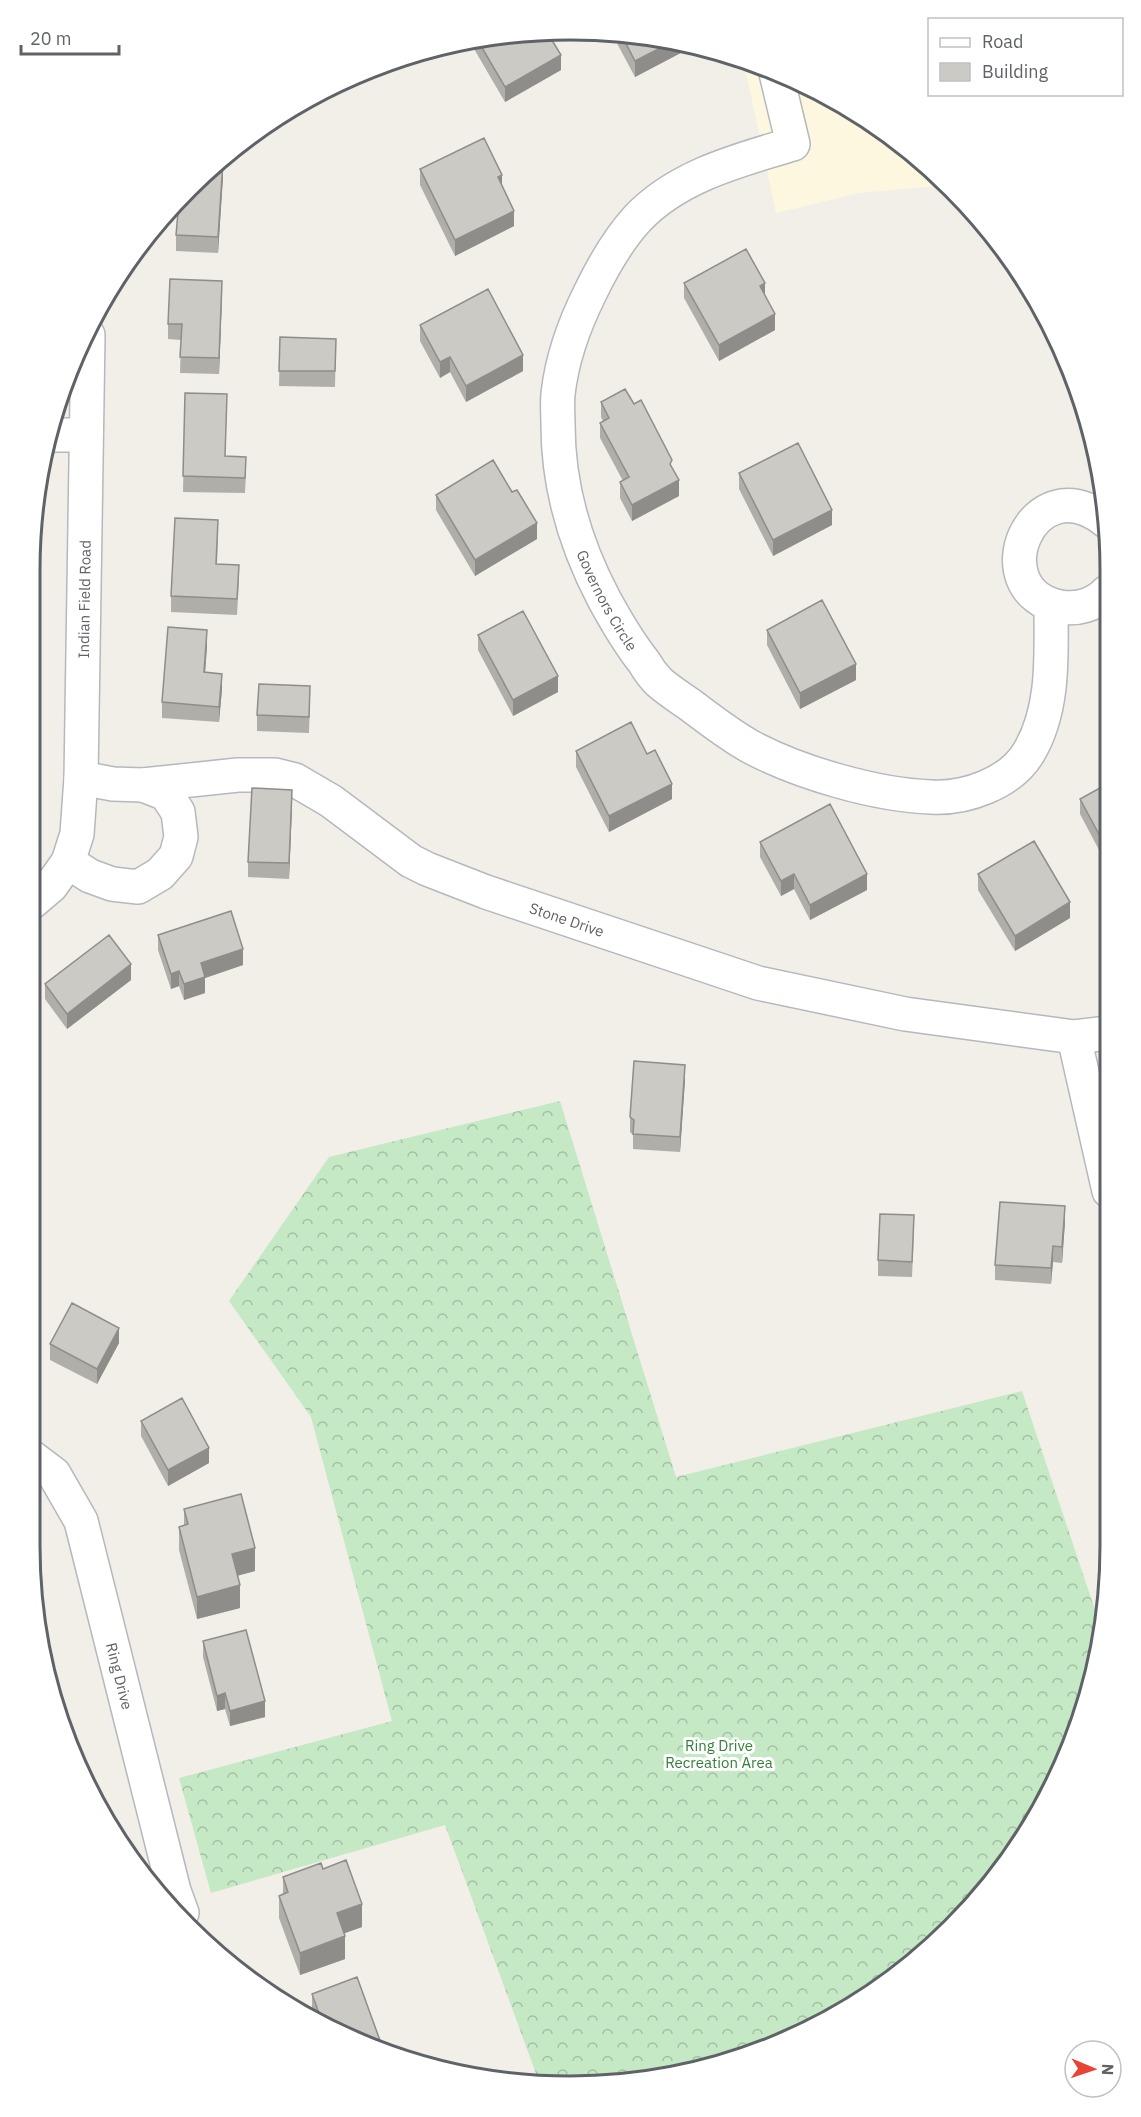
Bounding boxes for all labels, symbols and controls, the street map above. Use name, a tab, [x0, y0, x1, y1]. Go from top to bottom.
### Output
scale bar	[21, 18, 118, 56]
legend	[928, 18, 1123, 96]
text: 20 m	[30, 27, 72, 50]
text: Road	[982, 30, 1023, 53]
text: Building	[982, 60, 1049, 83]
street label: Indian Field Road	[73, 540, 94, 659]
street label: Governors Circle	[573, 547, 642, 654]
street label: Stone Drive	[527, 898, 607, 940]
street label: Ring Drive	[102, 1641, 137, 1711]
park label: Ring Drive Recreation Area	[665, 1736, 773, 1772]
north arrow	[1063, 2039, 1123, 2099]
text: N	[1098, 2063, 1118, 2076]

